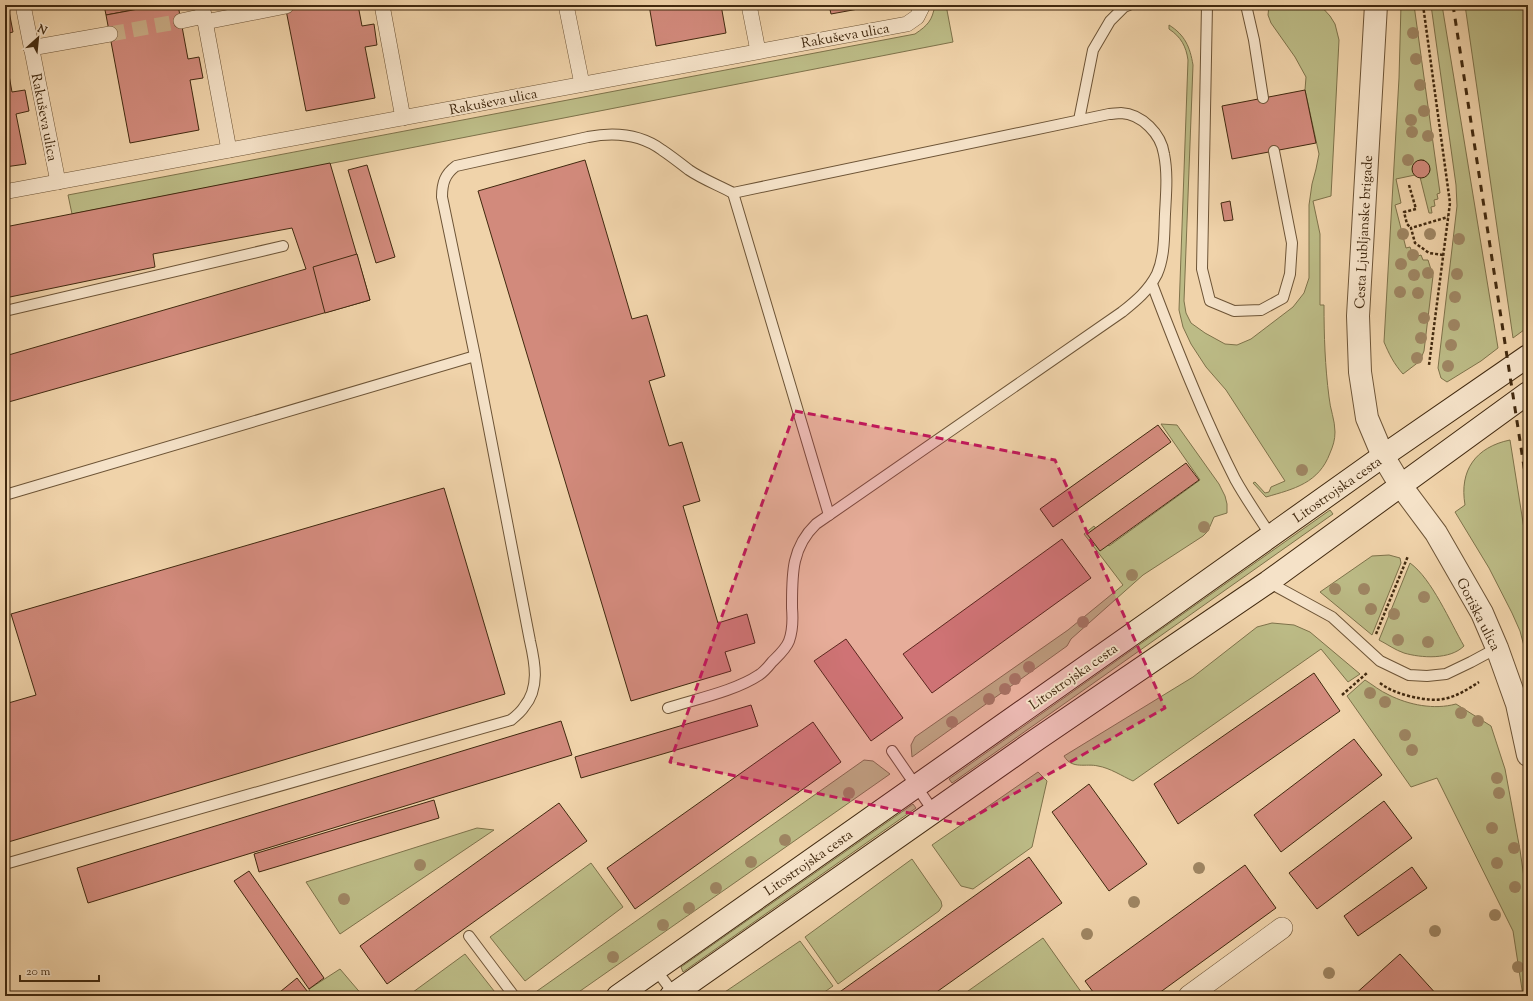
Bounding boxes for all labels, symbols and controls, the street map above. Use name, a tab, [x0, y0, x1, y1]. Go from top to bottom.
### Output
north arrow	[18, 18, 58, 58]
street label: Rakuševa ulica	[800, 19, 892, 55]
text: N	[34, 20, 50, 39]
street label: Rakuševa ulica	[25, 72, 61, 164]
street label: Rakuševa ulica	[448, 85, 540, 121]
street label: Cesta Ljubljanske brigade	[1351, 155, 1379, 309]
street label: Litostrojska cesta	[1290, 452, 1387, 529]
street label: Goriška ulica	[1450, 575, 1504, 655]
street label: Litostrojska cesta	[1026, 639, 1123, 716]
street label: Litostrojska cesta	[761, 825, 858, 902]
scale bar	[20, 957, 99, 983]
text: 20 m	[26, 963, 51, 981]

